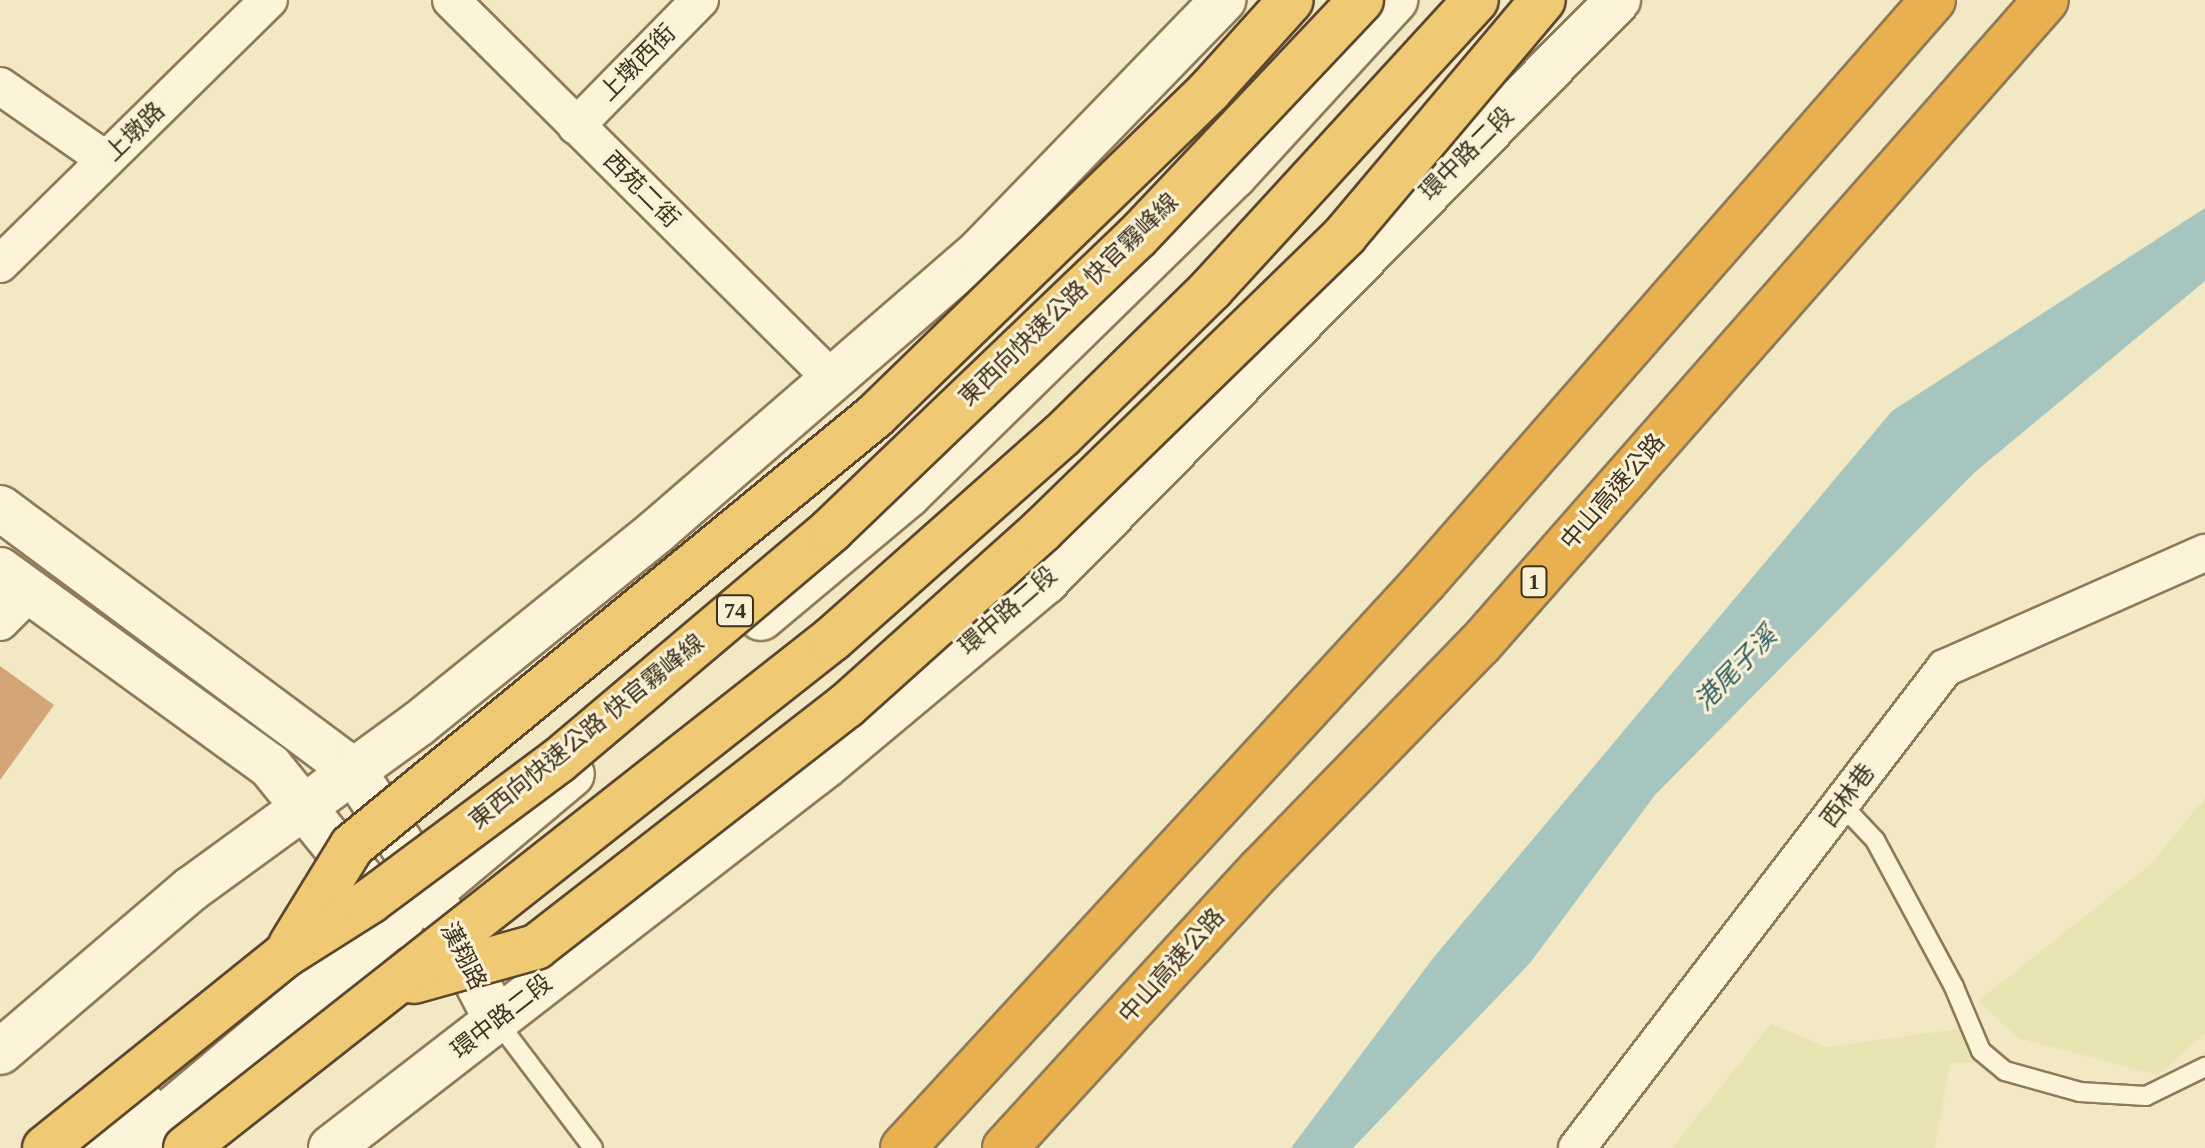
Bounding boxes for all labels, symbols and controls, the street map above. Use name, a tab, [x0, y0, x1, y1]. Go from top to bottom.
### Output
street label: 上墩西街	[594, 19, 682, 107]
street label: 上墩路	[99, 97, 171, 167]
street label: 環中路二段	[1414, 101, 1520, 207]
street label: 西苑二街	[597, 146, 685, 234]
street label: 東西向快速公路 快官霧峰線	[953, 188, 1185, 412]
street label: 中山高速公路	[1555, 428, 1671, 556]
street label: 環中路二段	[953, 561, 1063, 661]
road number: 1	[1520, 564, 1548, 600]
road number: 74	[715, 593, 755, 629]
water label: 港尾子溪	[1689, 621, 1783, 717]
street label: 東西向快速公路 快官霧峰線	[464, 628, 710, 836]
street label: 西林巷	[1815, 759, 1881, 833]
street label: 中山高速公路	[1113, 903, 1231, 1029]
street label: 漢翔路	[434, 917, 492, 995]
street label: 環中路二段	[446, 969, 558, 1065]

